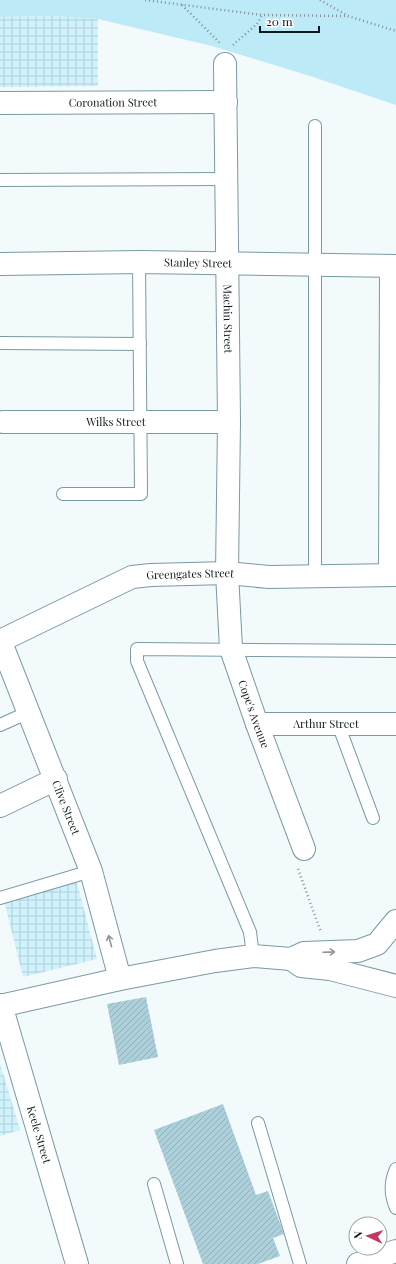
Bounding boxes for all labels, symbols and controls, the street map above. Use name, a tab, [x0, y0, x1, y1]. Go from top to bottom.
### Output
scale bar	[260, 8, 319, 34]
text: 20 m	[266, 13, 293, 29]
street label: Coronation Street	[69, 94, 157, 110]
street label: Stanley Street	[164, 254, 232, 270]
street label: Machin Street	[220, 284, 236, 354]
street label: Wilks Street	[85, 414, 146, 429]
street label: Greengates Street	[145, 565, 235, 582]
street label: Cope's Avenue	[235, 678, 273, 750]
street label: Arthur Street	[292, 716, 359, 731]
street label: Clive Street	[49, 778, 84, 837]
one-way arrow	[106, 935, 113, 948]
one-way arrow	[322, 948, 335, 956]
street label: Keele Street	[24, 1104, 55, 1165]
north arrow	[348, 1216, 388, 1256]
text: N	[350, 1231, 365, 1240]

